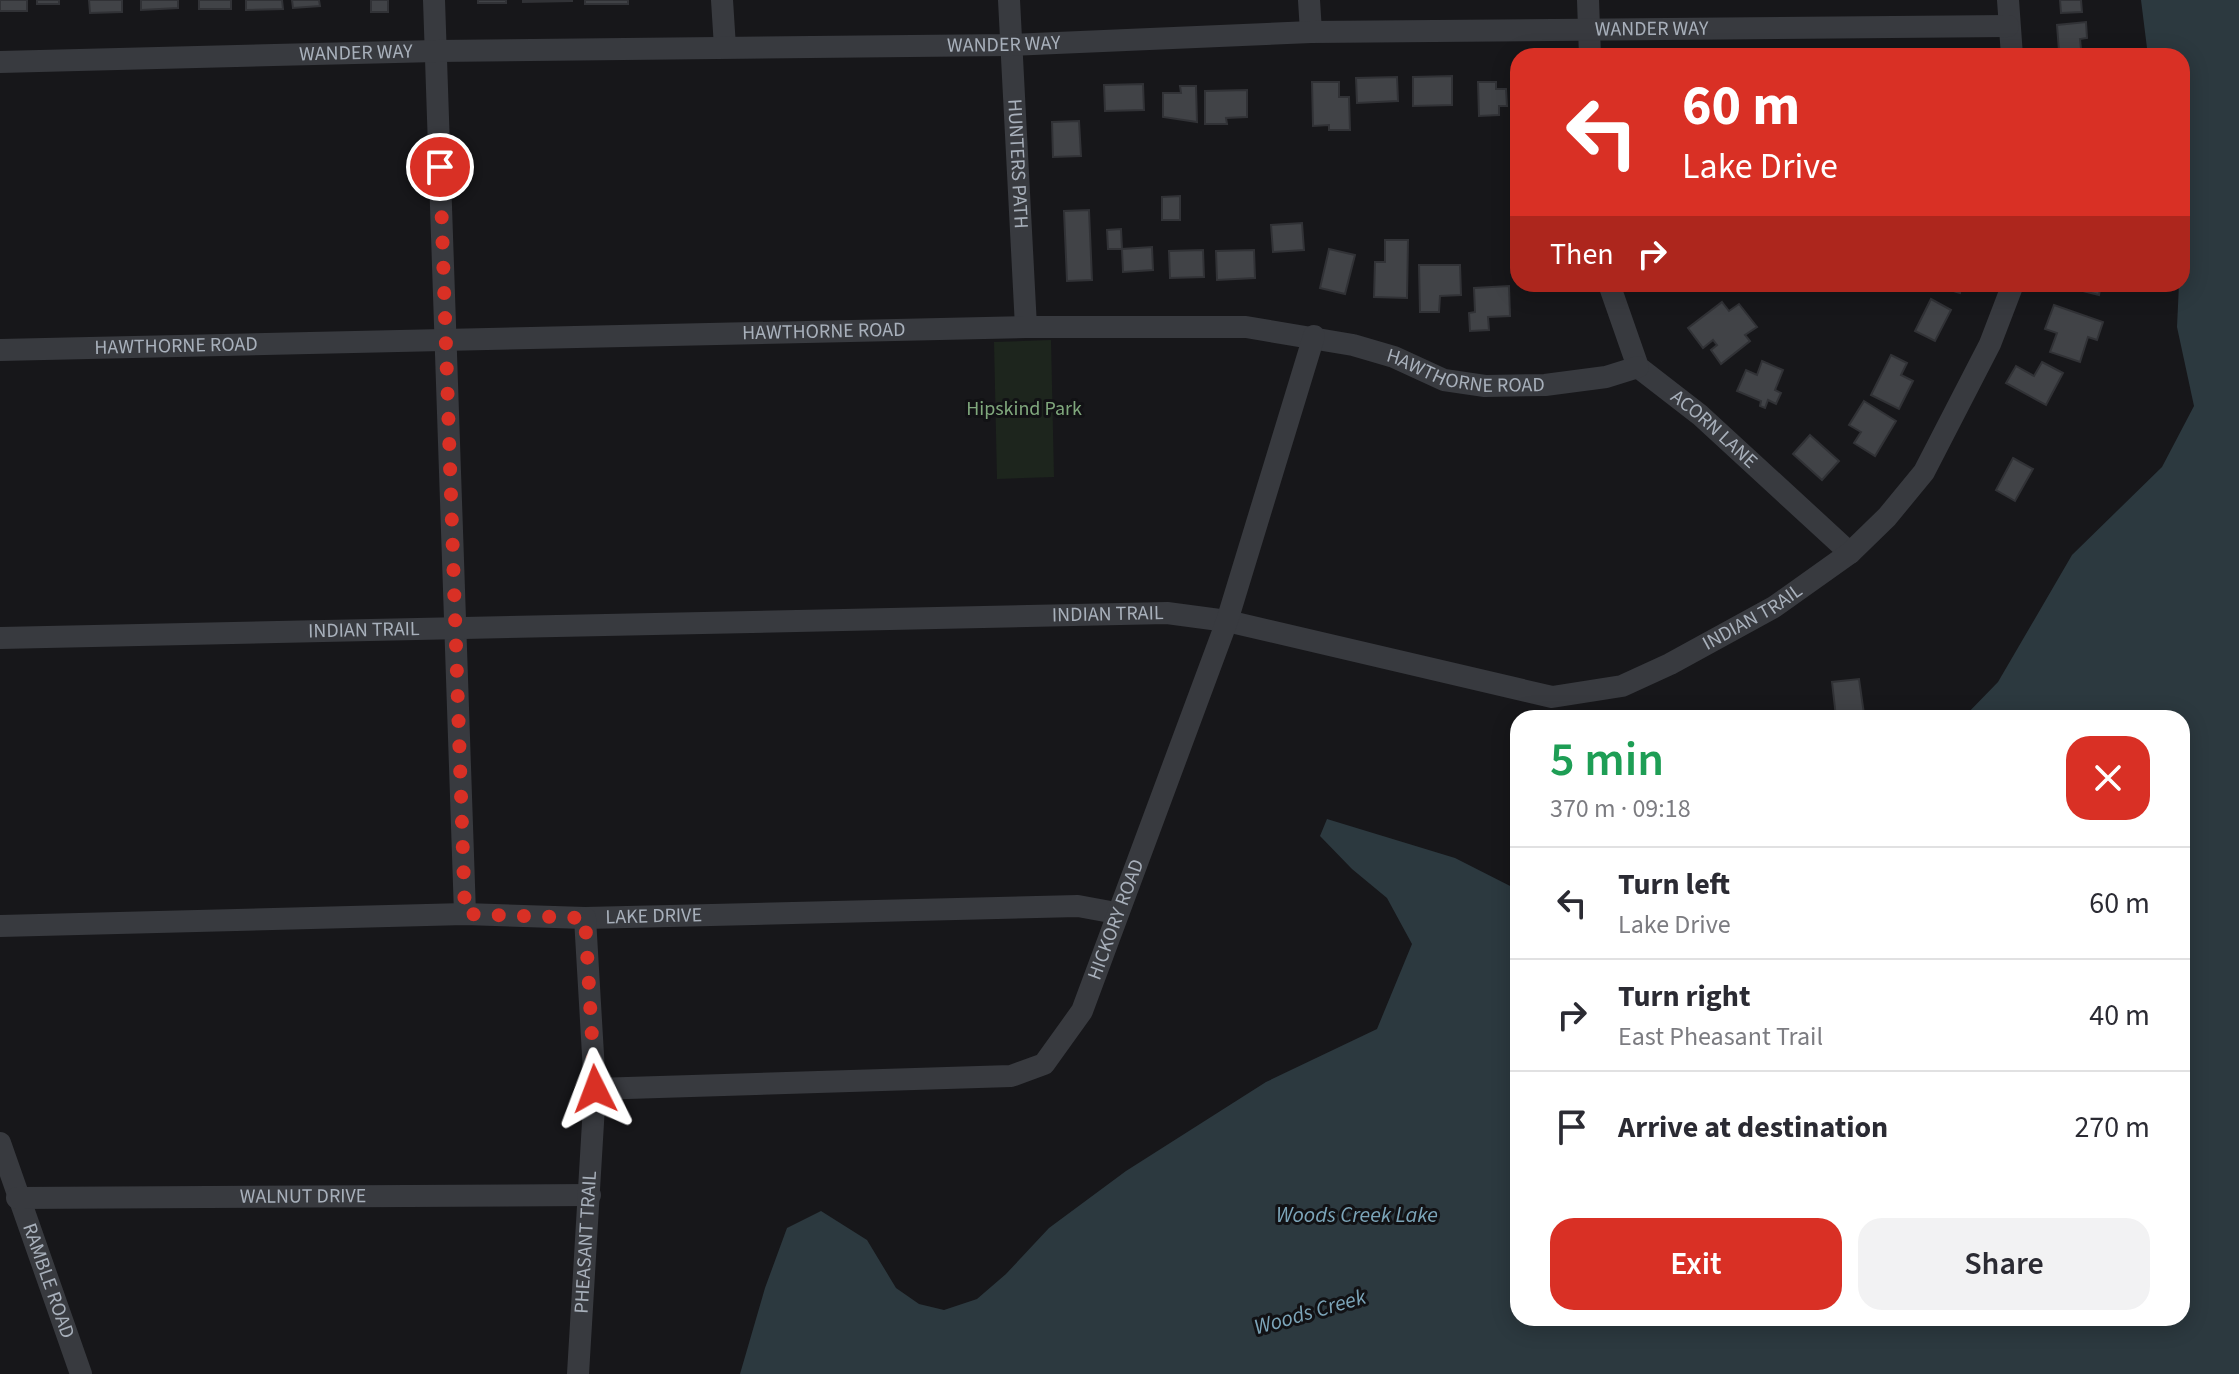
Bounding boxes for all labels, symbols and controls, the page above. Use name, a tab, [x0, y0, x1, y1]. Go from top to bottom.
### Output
street label: WANDER WAY	[1595, 15, 1709, 44]
street label: WANDER WAY	[947, 29, 1062, 60]
street label: WANDER WAY	[299, 38, 414, 68]
text: 60 m	[1682, 67, 1800, 146]
icon: left	[1550, 80, 1654, 184]
street label: HUNTERS PATH	[1000, 98, 1035, 229]
pin	[406, 133, 474, 201]
text: Lake Drive	[1682, 141, 1838, 192]
icon: arrive	[418, 145, 462, 189]
icon: right	[1630, 232, 1674, 276]
text: Then	[1550, 233, 1614, 276]
street label: HAWTHORNE ROAD	[742, 316, 906, 347]
street label: HAWTHORNE ROAD	[94, 330, 258, 362]
street label: HAWTHORNE ROAD	[1383, 342, 1545, 400]
street label: ACORN LANE	[1665, 383, 1763, 475]
park label: Hipskind Park	[966, 395, 1082, 423]
street label: INDIAN TRAIL	[1697, 577, 1808, 658]
street label: INDIAN TRAIL	[1052, 599, 1164, 629]
street label: INDIAN TRAIL	[308, 615, 420, 645]
text: 5 min	[1550, 726, 1664, 794]
button: close	[2066, 736, 2150, 820]
text: 370 m · 09:18	[1550, 790, 1691, 827]
street label: HICKORY ROAD	[1081, 855, 1151, 984]
text: Turn left	[1618, 863, 1730, 906]
icon: left	[1550, 881, 1594, 925]
text: 60 m	[2089, 882, 2150, 925]
street label: LAKE DRIVE	[605, 901, 702, 931]
text: Lake Drive	[1618, 906, 1731, 943]
text: Turn right	[1618, 975, 1750, 1018]
icon: right	[1550, 993, 1594, 1037]
text: 40 m	[2089, 994, 2150, 1037]
text: East Pheasant Trail	[1618, 1018, 1823, 1055]
position arrow	[553, 1047, 637, 1131]
icon: arrive	[1550, 1105, 1594, 1149]
text: Arrive at destination	[1618, 1106, 1888, 1149]
text: 270 m	[2074, 1106, 2150, 1149]
street label: PHEASANT TRAIL	[568, 1170, 604, 1314]
street label: WALNUT DRIVE	[240, 1182, 366, 1211]
water label: Woods Creek Lake	[1276, 1199, 1438, 1231]
button: Exit	[1550, 1218, 1842, 1310]
button: Share	[1858, 1218, 2150, 1310]
street label: RAMBLE ROAD	[15, 1219, 81, 1342]
water label: Woods Creek	[1250, 1281, 1370, 1343]

